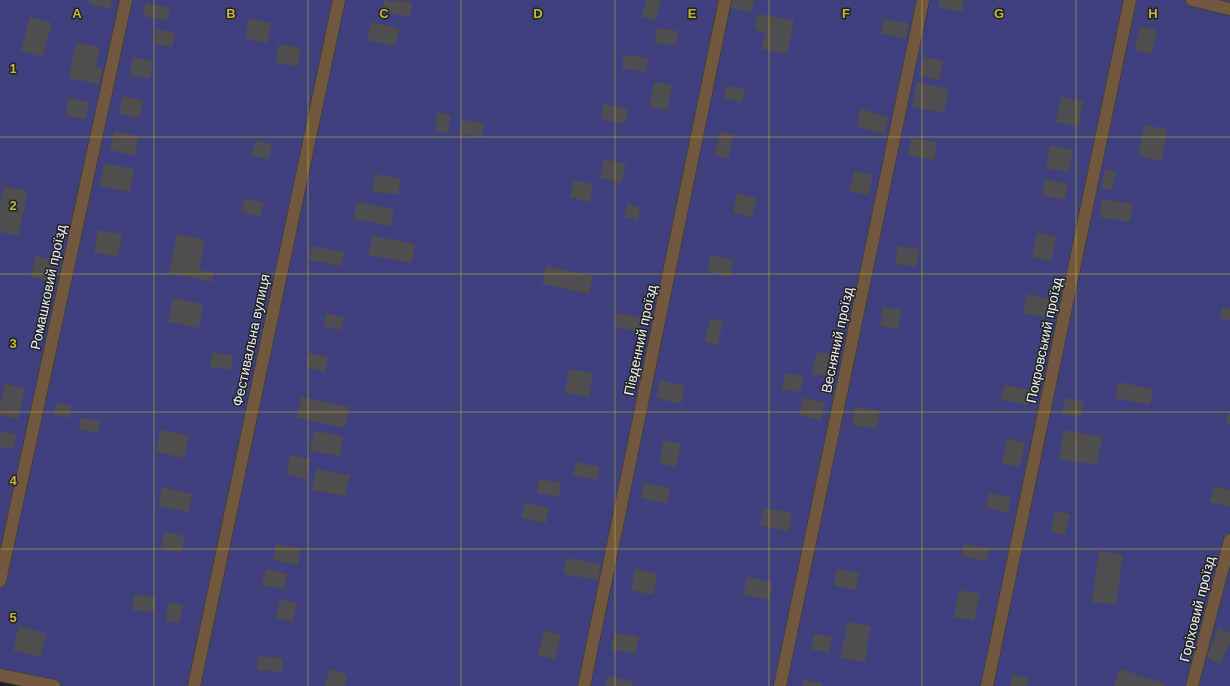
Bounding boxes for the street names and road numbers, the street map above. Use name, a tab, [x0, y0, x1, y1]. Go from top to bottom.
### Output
street label: Ромашковий проїзд	[27, 223, 69, 351]
street label: Фестивальна вулиця	[229, 272, 273, 408]
street label: Покровський проїзд	[1023, 276, 1065, 404]
street label: Південний проїзд	[620, 283, 660, 397]
street label: Весняний проїзд	[818, 286, 856, 394]
street label: Горіховий проїзд	[1176, 555, 1218, 663]

